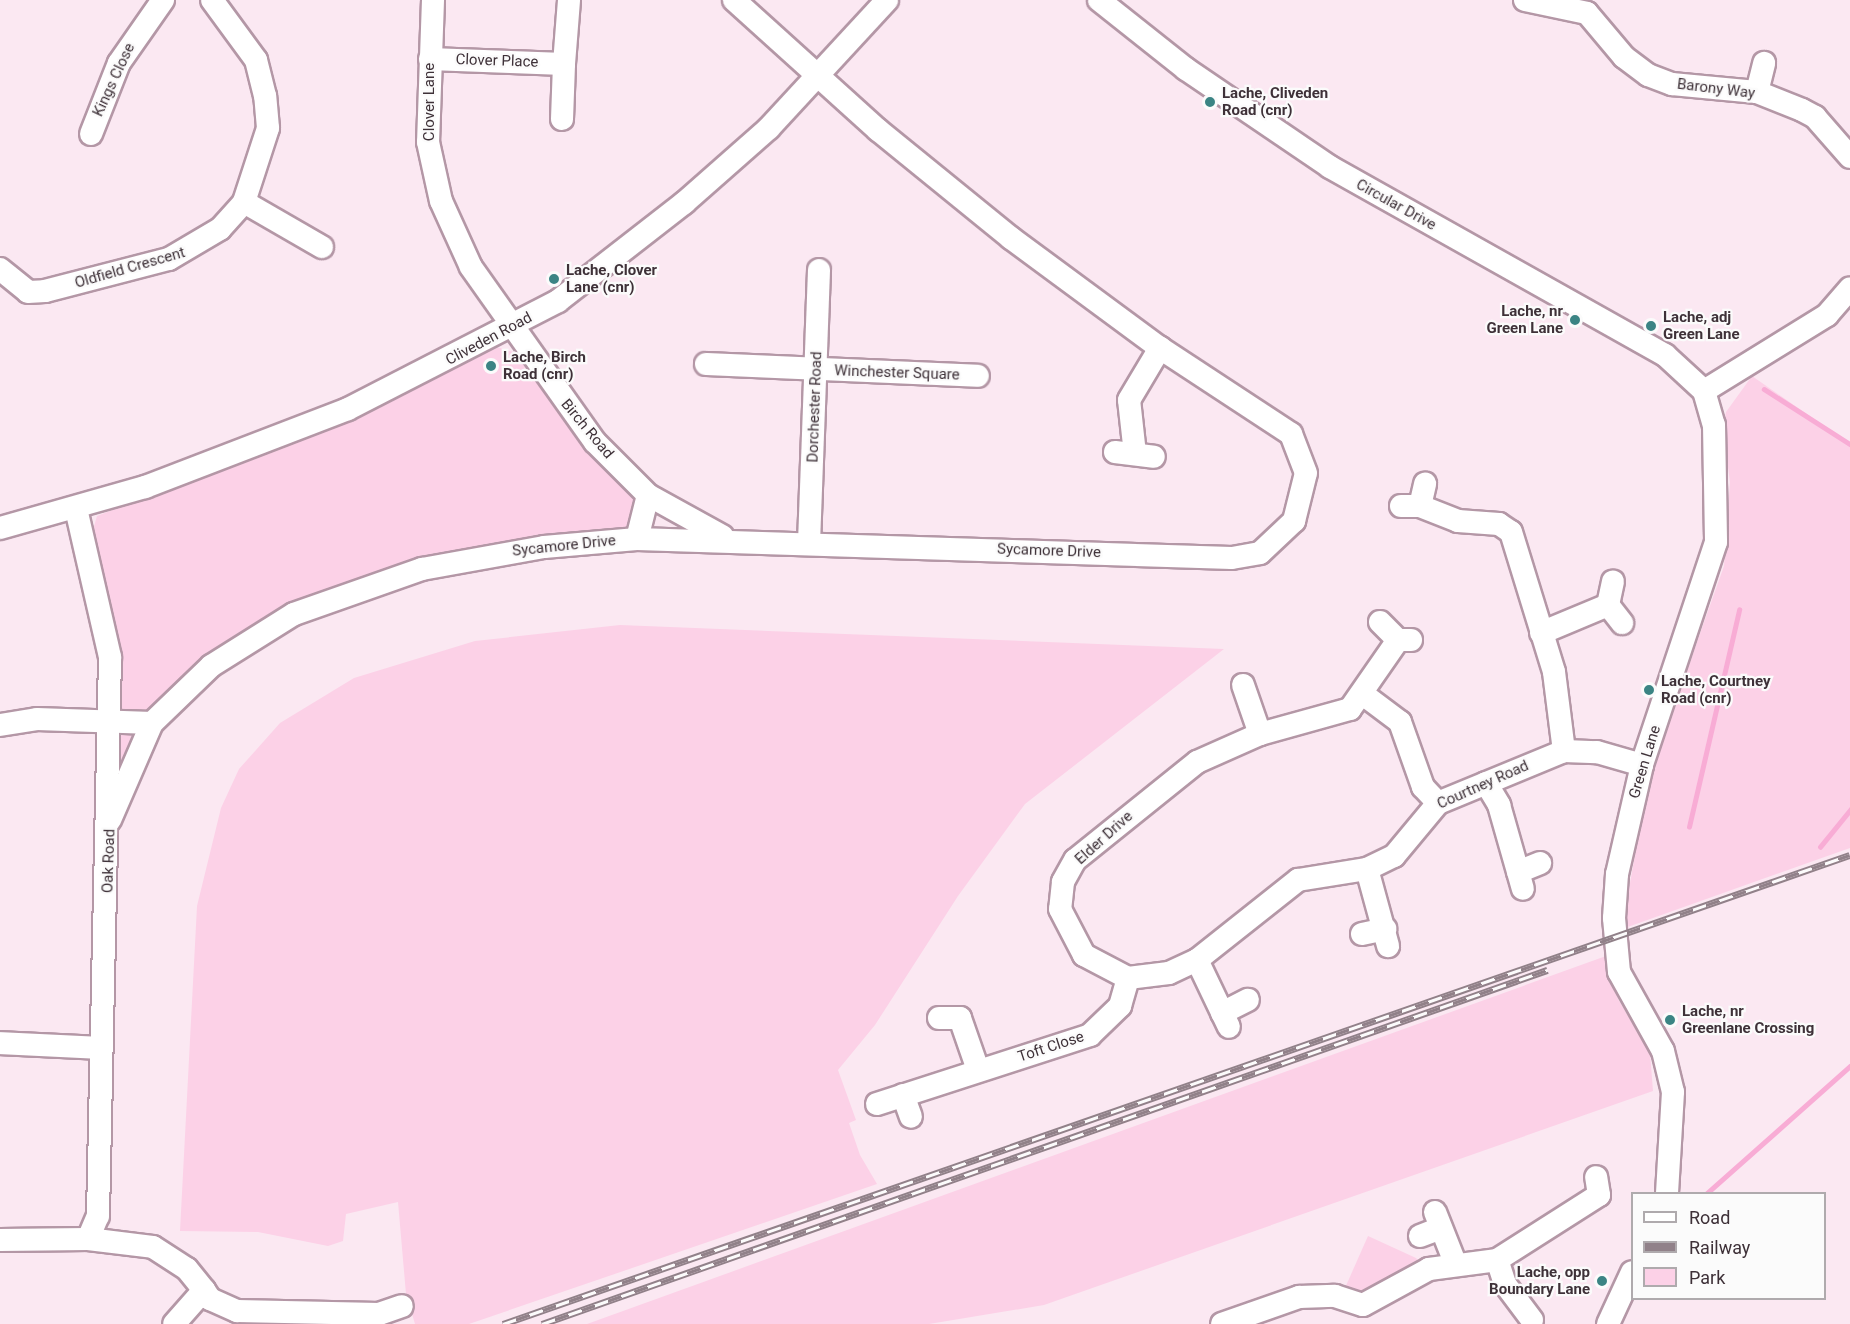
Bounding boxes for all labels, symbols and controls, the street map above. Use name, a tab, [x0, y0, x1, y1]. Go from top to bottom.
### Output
street label: Kings Close	[89, 40, 139, 120]
street label: Clover Place	[455, 51, 539, 71]
street label: Clover Lane	[421, 63, 439, 141]
street label: Barony Way	[1676, 75, 1756, 103]
place label: Lache, Cliveden Road (cnr)	[1222, 84, 1328, 119]
marker: Lache, Cliveden Road (cnr)	[1203, 95, 1217, 109]
street label: Circular Drive	[1353, 176, 1439, 234]
street label: Oldfield Crescent	[73, 244, 187, 292]
place label: Lache, Clover Lane (cnr)	[566, 261, 657, 296]
marker: Lache, Clover Lane (cnr)	[547, 272, 561, 286]
place label: Lache, nr Green Lane	[1486, 302, 1563, 337]
place label: Lache, adj Green Lane	[1663, 308, 1740, 343]
street label: Cliveden Road	[443, 309, 535, 369]
marker: Lache, nr Green Lane	[1568, 313, 1582, 327]
marker: Lache, adj Green Lane	[1644, 319, 1658, 333]
place label: Lache, Birch Road (cnr)	[503, 348, 586, 383]
street label: Dorchester Road	[804, 351, 826, 463]
marker: Lache, Birch Road (cnr)	[484, 359, 498, 373]
street label: Winchester Square	[834, 362, 960, 384]
street label: Birch Road	[557, 396, 617, 462]
street label: Sycamore Drive	[511, 532, 617, 560]
street label: Sycamore Drive	[997, 540, 1101, 562]
place label: Lache, Courtney Road (cnr)	[1661, 672, 1770, 707]
marker: Lache, Courtney Road (cnr)	[1642, 683, 1656, 697]
street label: Green Lane	[1625, 723, 1665, 801]
street label: Courtney Road	[1434, 757, 1532, 813]
street label: Elder Drive	[1072, 808, 1136, 868]
street label: Oak Road	[99, 829, 119, 893]
place label: Lache, nr Greenlane Crossing	[1682, 1002, 1814, 1037]
marker: Lache, nr Greenlane Crossing	[1663, 1013, 1677, 1027]
street label: Toft Close	[1016, 1028, 1086, 1066]
legend	[1631, 1192, 1826, 1300]
text: Road	[1689, 1207, 1730, 1228]
text: Railway	[1689, 1237, 1750, 1258]
place label: Lache, opp Boundary Lane	[1489, 1263, 1590, 1298]
text: Park	[1689, 1267, 1725, 1288]
marker: Lache, opp Boundary Lane	[1595, 1274, 1609, 1288]

